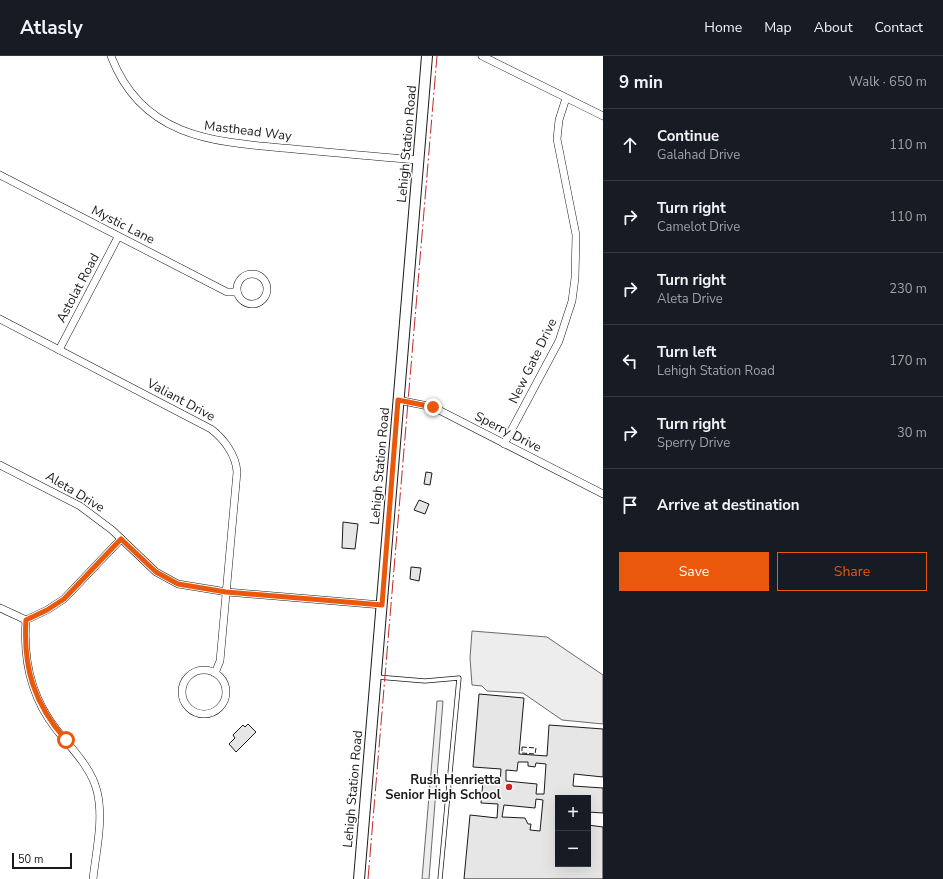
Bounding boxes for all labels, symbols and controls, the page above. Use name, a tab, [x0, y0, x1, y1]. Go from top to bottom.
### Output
text: Atlasly	[20, 15, 83, 41]
text: Home	[704, 18, 742, 37]
text: Map	[764, 18, 792, 37]
text: About	[814, 18, 853, 37]
text: Contact	[875, 18, 923, 37]
text: 9 min	[619, 71, 663, 94]
text: Walk · 650 m	[849, 73, 927, 91]
street label: Lehigh Station Road	[393, 85, 421, 203]
street label: Masthead Way	[203, 117, 293, 145]
text: Continue	[657, 126, 719, 146]
icon: ahead	[619, 134, 641, 156]
text: 110 m	[889, 136, 927, 154]
text: Galahad Drive	[657, 146, 740, 164]
text: Turn right	[657, 198, 726, 218]
street label: Mystic Lane	[88, 201, 158, 249]
icon: right	[619, 206, 641, 228]
text: 110 m	[889, 208, 927, 226]
text: Camelot Drive	[657, 218, 740, 236]
street label: Astolat Road	[52, 250, 104, 326]
text: Turn right	[657, 270, 726, 290]
icon: right	[619, 278, 641, 300]
text: 230 m	[889, 280, 927, 298]
text: Aleta Drive	[657, 290, 723, 308]
street label: New Gate Drive	[505, 315, 561, 407]
text: Turn left	[657, 342, 716, 362]
icon: left	[619, 350, 641, 372]
text: 170 m	[889, 352, 927, 370]
text: Lehigh Station Road	[657, 362, 775, 380]
street label: Valiant Drive	[143, 374, 218, 426]
route end	[424, 398, 442, 416]
street label: Lehigh Station Road	[366, 407, 394, 525]
street label: Sperry Drive	[471, 407, 545, 457]
text: Turn right	[657, 414, 726, 434]
icon: right	[619, 422, 641, 444]
text: 30 m	[897, 424, 927, 442]
text: Sperry Drive	[657, 434, 730, 452]
street label: Aleta Drive	[42, 467, 108, 517]
icon: arrive	[619, 494, 641, 516]
text: Arrive at destination	[657, 495, 800, 515]
button: Save	[619, 552, 769, 591]
button: Share	[777, 552, 927, 591]
street label: Lehigh Station Road	[339, 730, 367, 848]
route start	[57, 731, 75, 749]
place label: Rush Henrietta Senior High School	[385, 771, 502, 804]
marker: Rush Henrietta Senior High School	[504, 782, 514, 792]
map controls	[555, 795, 591, 867]
button: +	[555, 795, 591, 831]
button: −	[555, 831, 591, 867]
scale bar	[12, 851, 72, 870]
text: 50 m	[18, 852, 43, 867]

